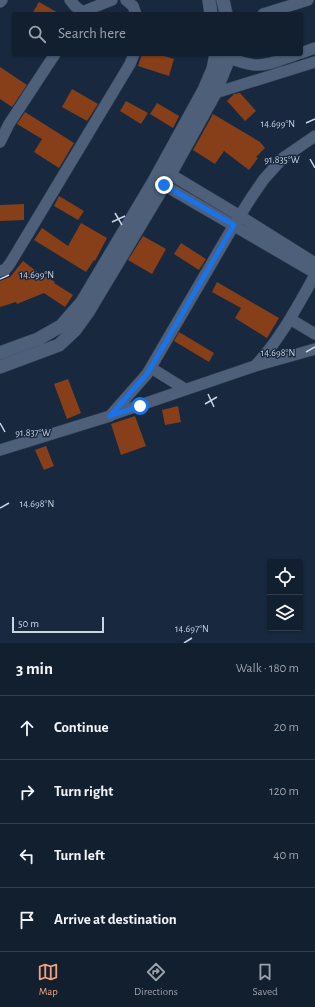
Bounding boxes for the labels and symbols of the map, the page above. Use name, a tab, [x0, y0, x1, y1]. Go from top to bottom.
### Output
text: 14.699°N	[261, 119, 295, 129]
text: 91.835°W	[264, 155, 300, 165]
route end	[155, 176, 173, 194]
text: 14.699°N	[20, 270, 54, 280]
text: 14.698°N	[261, 348, 295, 358]
route start	[131, 397, 149, 415]
text: 91.837°W	[15, 428, 51, 438]
text: 14.698°N	[20, 499, 54, 509]
scale bar	[12, 615, 104, 634]
text: 14.697°N	[175, 624, 209, 634]

